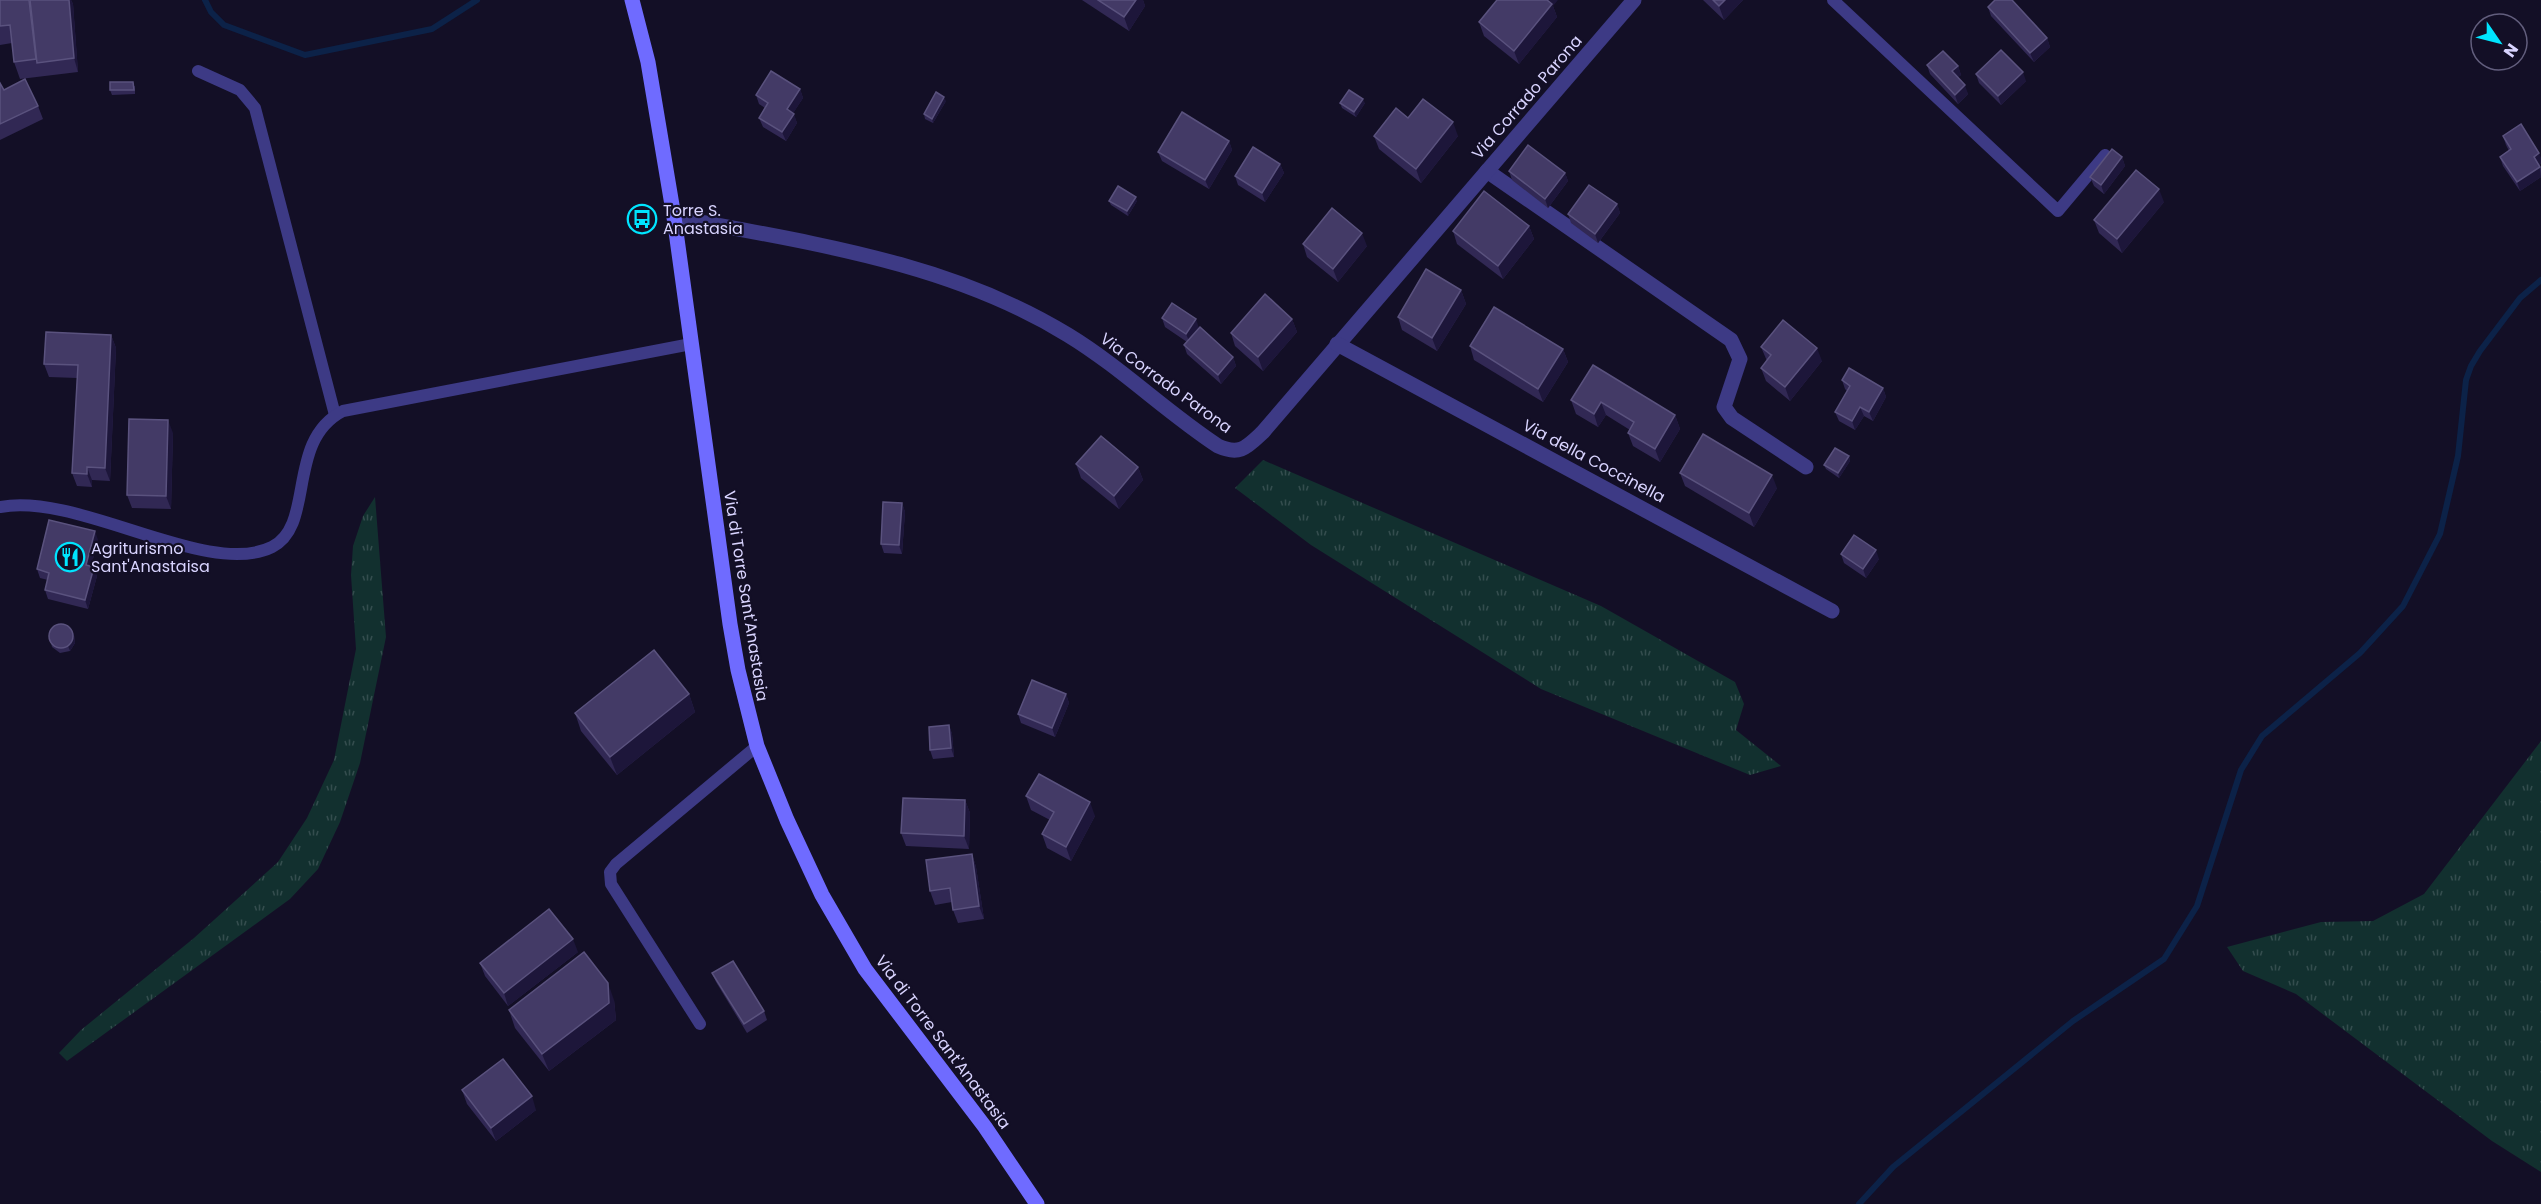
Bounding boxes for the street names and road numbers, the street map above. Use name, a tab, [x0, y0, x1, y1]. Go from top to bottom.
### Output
street label: Via Corrado Parona	[1467, 30, 1587, 164]
street label: Via Corrado Parona	[1095, 327, 1237, 439]
street label: Via della Coccinella	[1519, 414, 1669, 508]
street label: Via di Torre Sant'Anastasia	[718, 489, 774, 703]
street label: Via di Torre Sant'Anastasia	[870, 950, 1016, 1134]

